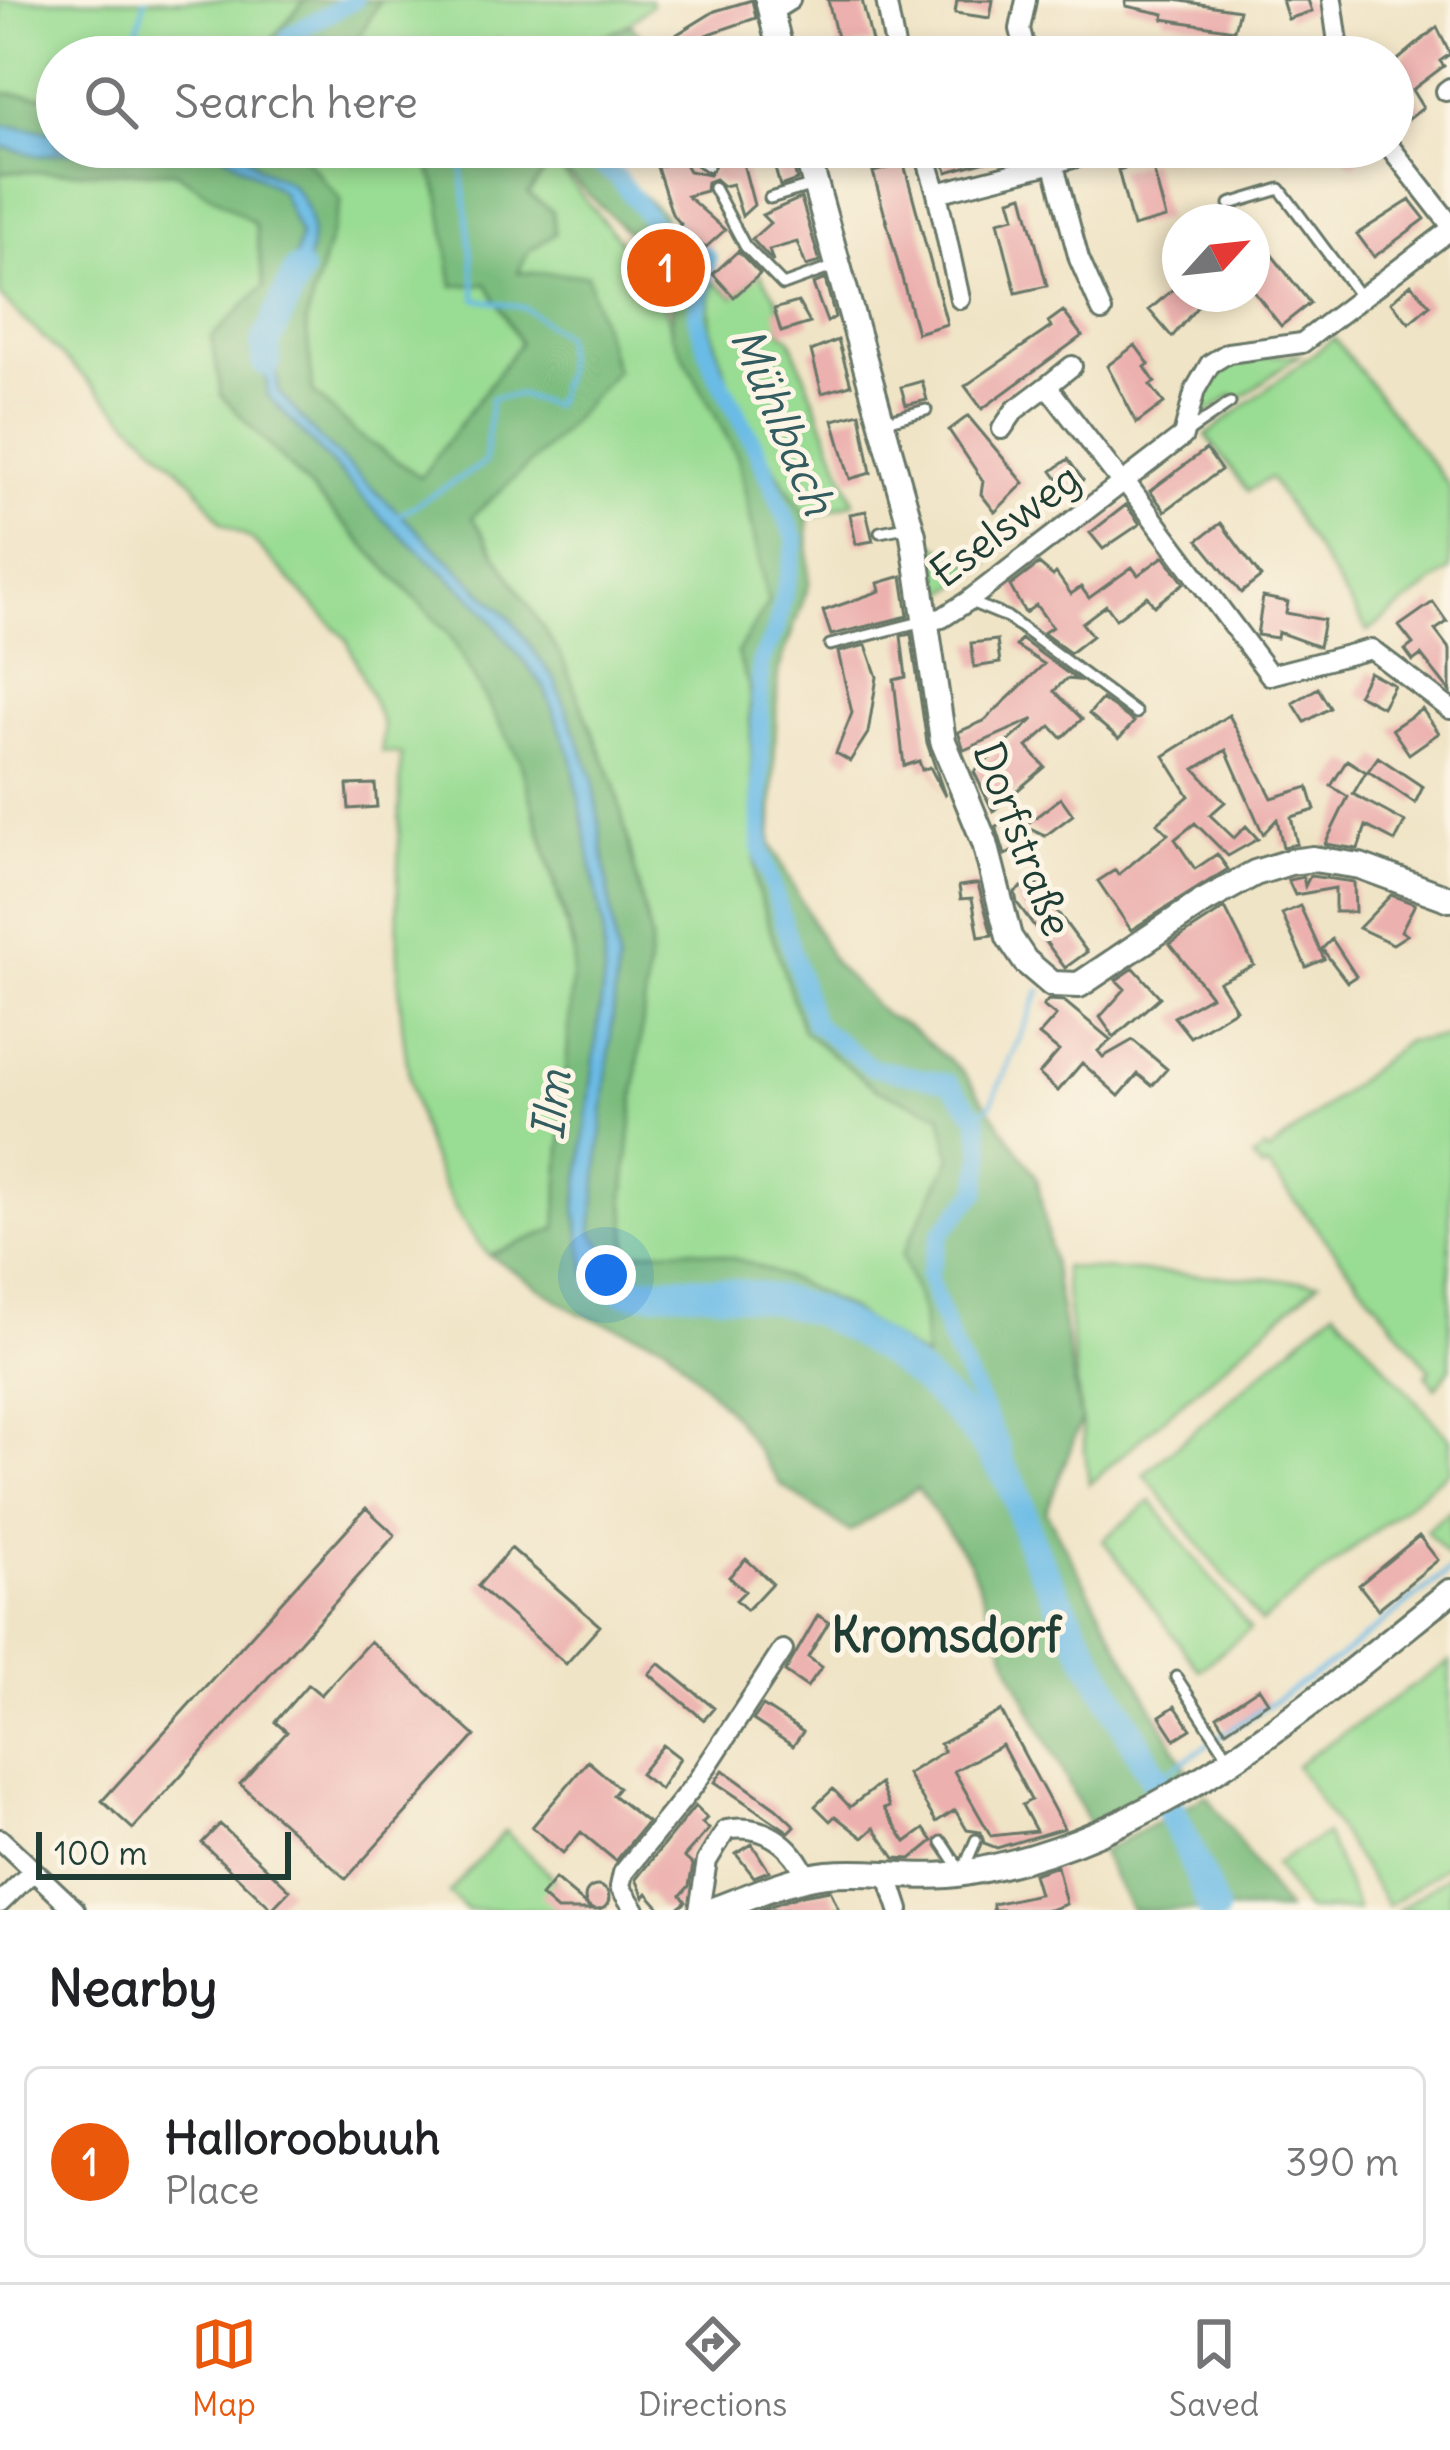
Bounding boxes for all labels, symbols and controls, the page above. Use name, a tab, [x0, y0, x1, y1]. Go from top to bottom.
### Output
search box	[36, 36, 1414, 168]
icon: search	[78, 69, 144, 135]
text: Search here	[174, 74, 418, 130]
north arrow	[1162, 204, 1270, 312]
pin: 1	[627, 223, 705, 313]
water label: Mühlbach	[719, 319, 848, 524]
street label: Eselsweg	[920, 452, 1090, 598]
street label: Dorfstraße	[962, 735, 1084, 943]
water label: Ilm	[520, 1066, 583, 1142]
your location	[576, 1245, 636, 1305]
district label: Kromsdorf	[831, 1605, 1063, 1665]
scale bar	[36, 1826, 291, 1879]
text: 100 m	[54, 1832, 147, 1874]
text: Nearby	[48, 1956, 217, 2020]
text: Halloroobuuh	[165, 2110, 440, 2166]
text: 1	[82, 2138, 98, 2187]
text: 390 m	[1285, 2138, 1399, 2187]
text: Place	[165, 2166, 259, 2215]
tab: Map	[191, 2311, 257, 2425]
tab: Directions	[638, 2311, 787, 2425]
tab: Saved	[1169, 2311, 1259, 2425]

